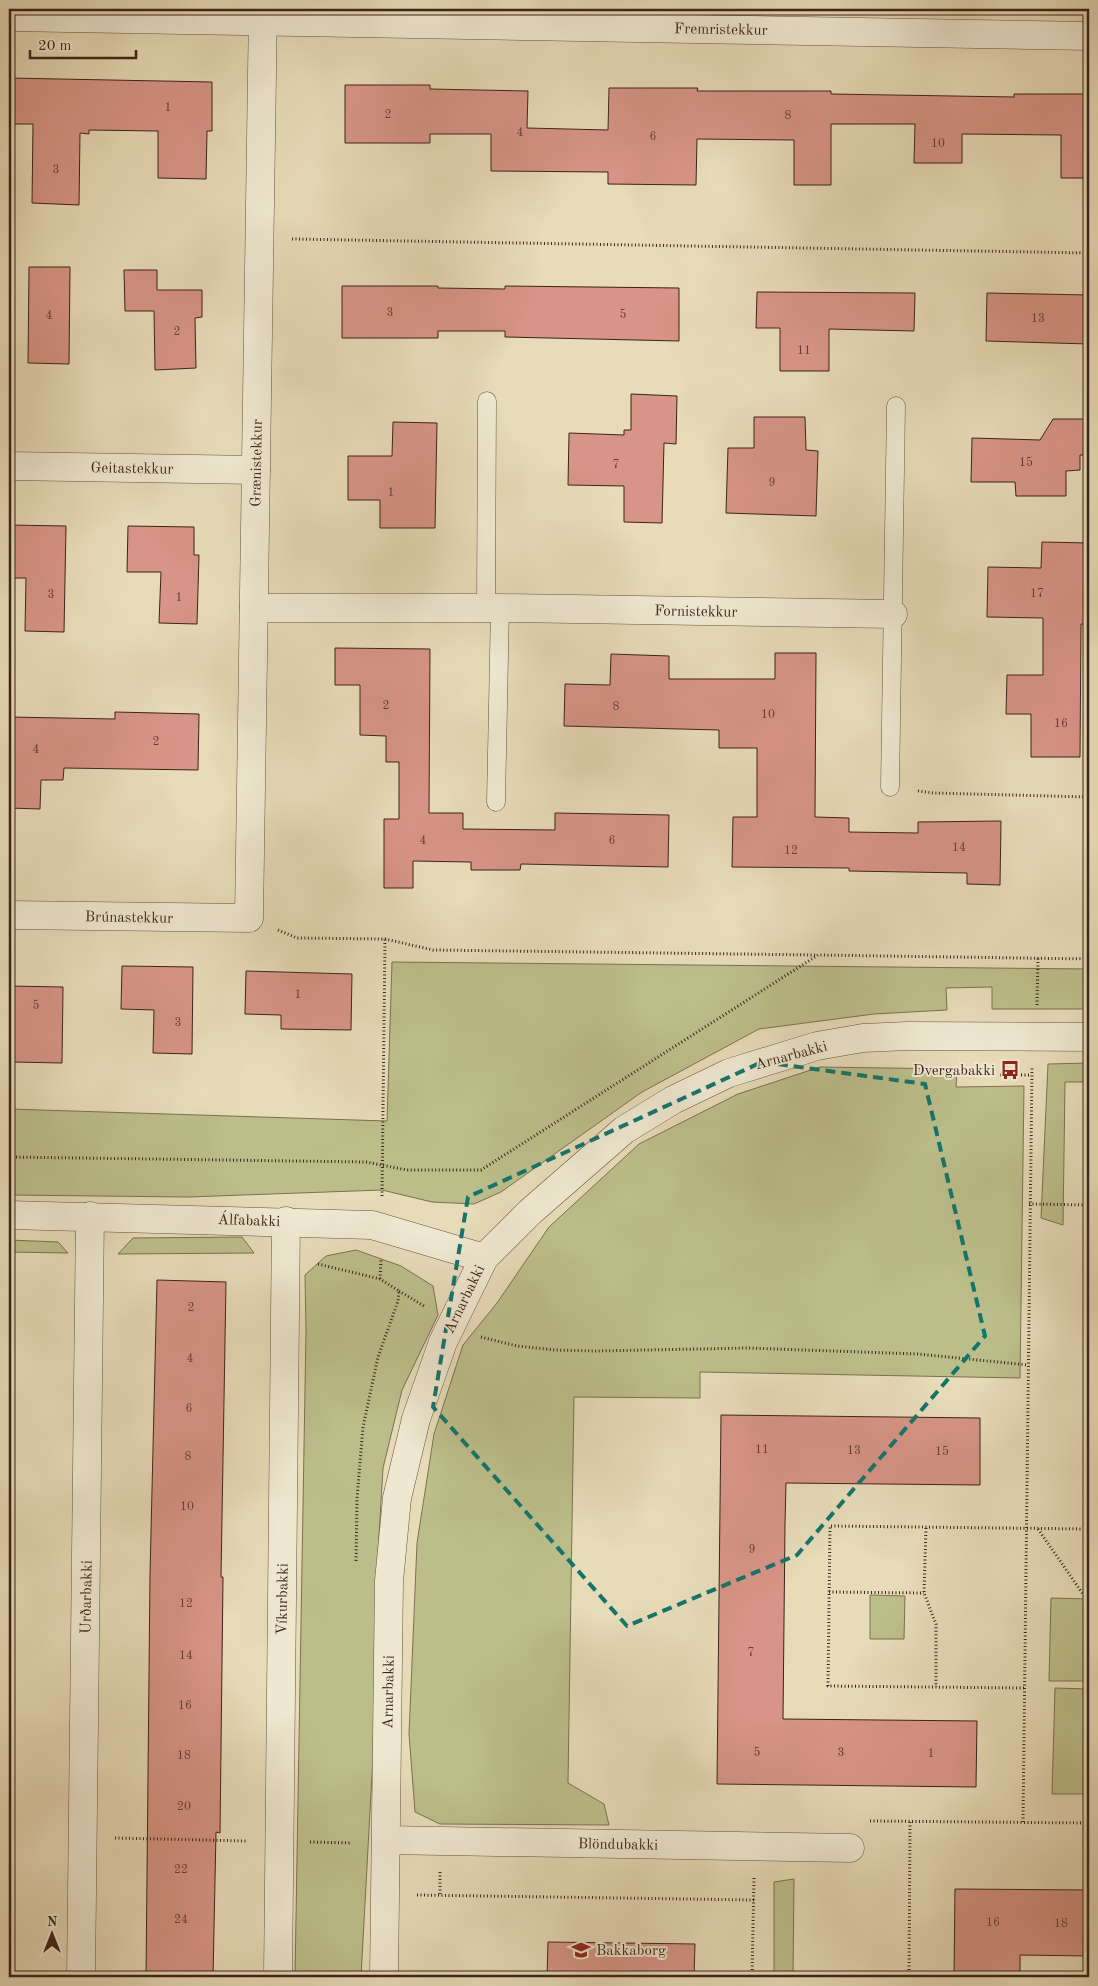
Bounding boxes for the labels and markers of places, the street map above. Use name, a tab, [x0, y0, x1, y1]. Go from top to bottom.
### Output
bus stop icon: Dvergabakki	[999, 1059, 1021, 1081]
place label: Dvergabakki	[913, 1064, 995, 1079]
school or university icon: Bakkaborg	[570, 1939, 592, 1961]
place label: Bakkaborg	[596, 1944, 666, 1959]

